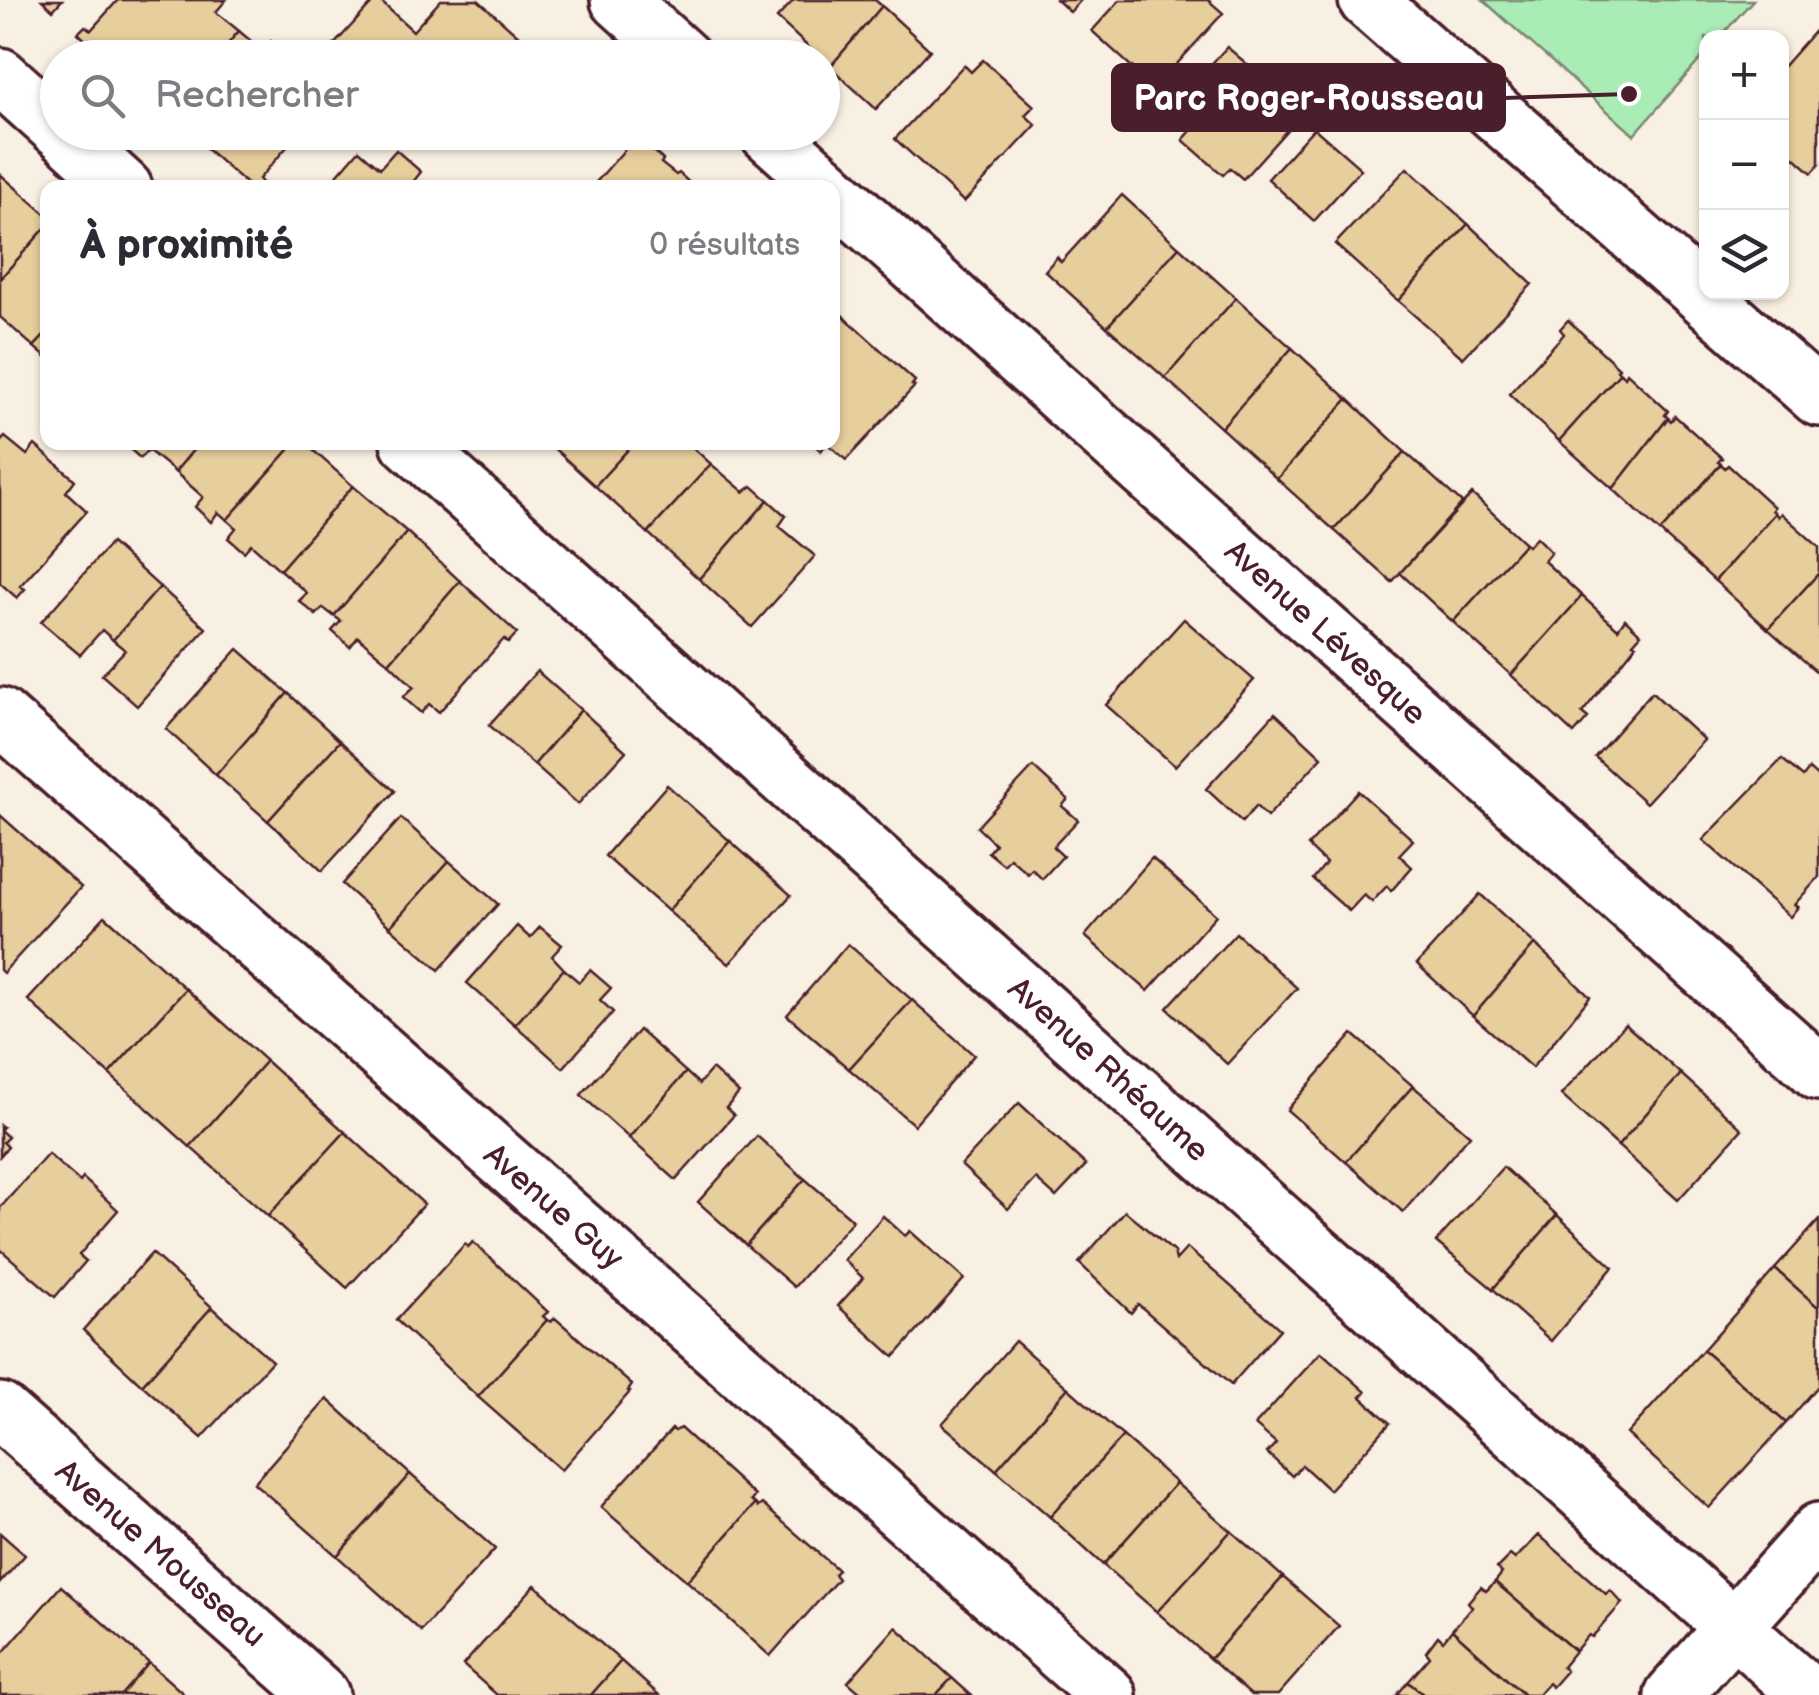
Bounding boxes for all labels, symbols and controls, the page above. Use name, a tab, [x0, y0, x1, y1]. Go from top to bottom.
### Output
map controls	[1699, 30, 1789, 300]
button: +	[1699, 30, 1789, 120]
search box	[40, 40, 840, 150]
callout: Parc Roger-Rousseau	[1113, 65, 1504, 130]
icon: search	[75, 68, 130, 123]
text: Rechercher	[155, 73, 359, 118]
text: Parc Roger-Rousseau	[1134, 78, 1484, 121]
button: −	[1699, 120, 1789, 210]
button: layers	[1699, 210, 1789, 300]
text: À proximité	[80, 220, 293, 271]
text: 0 résultats	[649, 226, 800, 265]
street label: Avenue Lévesque	[1216, 532, 1434, 734]
street label: Avenue Rhéaume	[999, 970, 1217, 1171]
street label: Avenue Guy	[475, 1136, 631, 1279]
street label: Avenue Mousseau	[47, 1452, 273, 1656]

